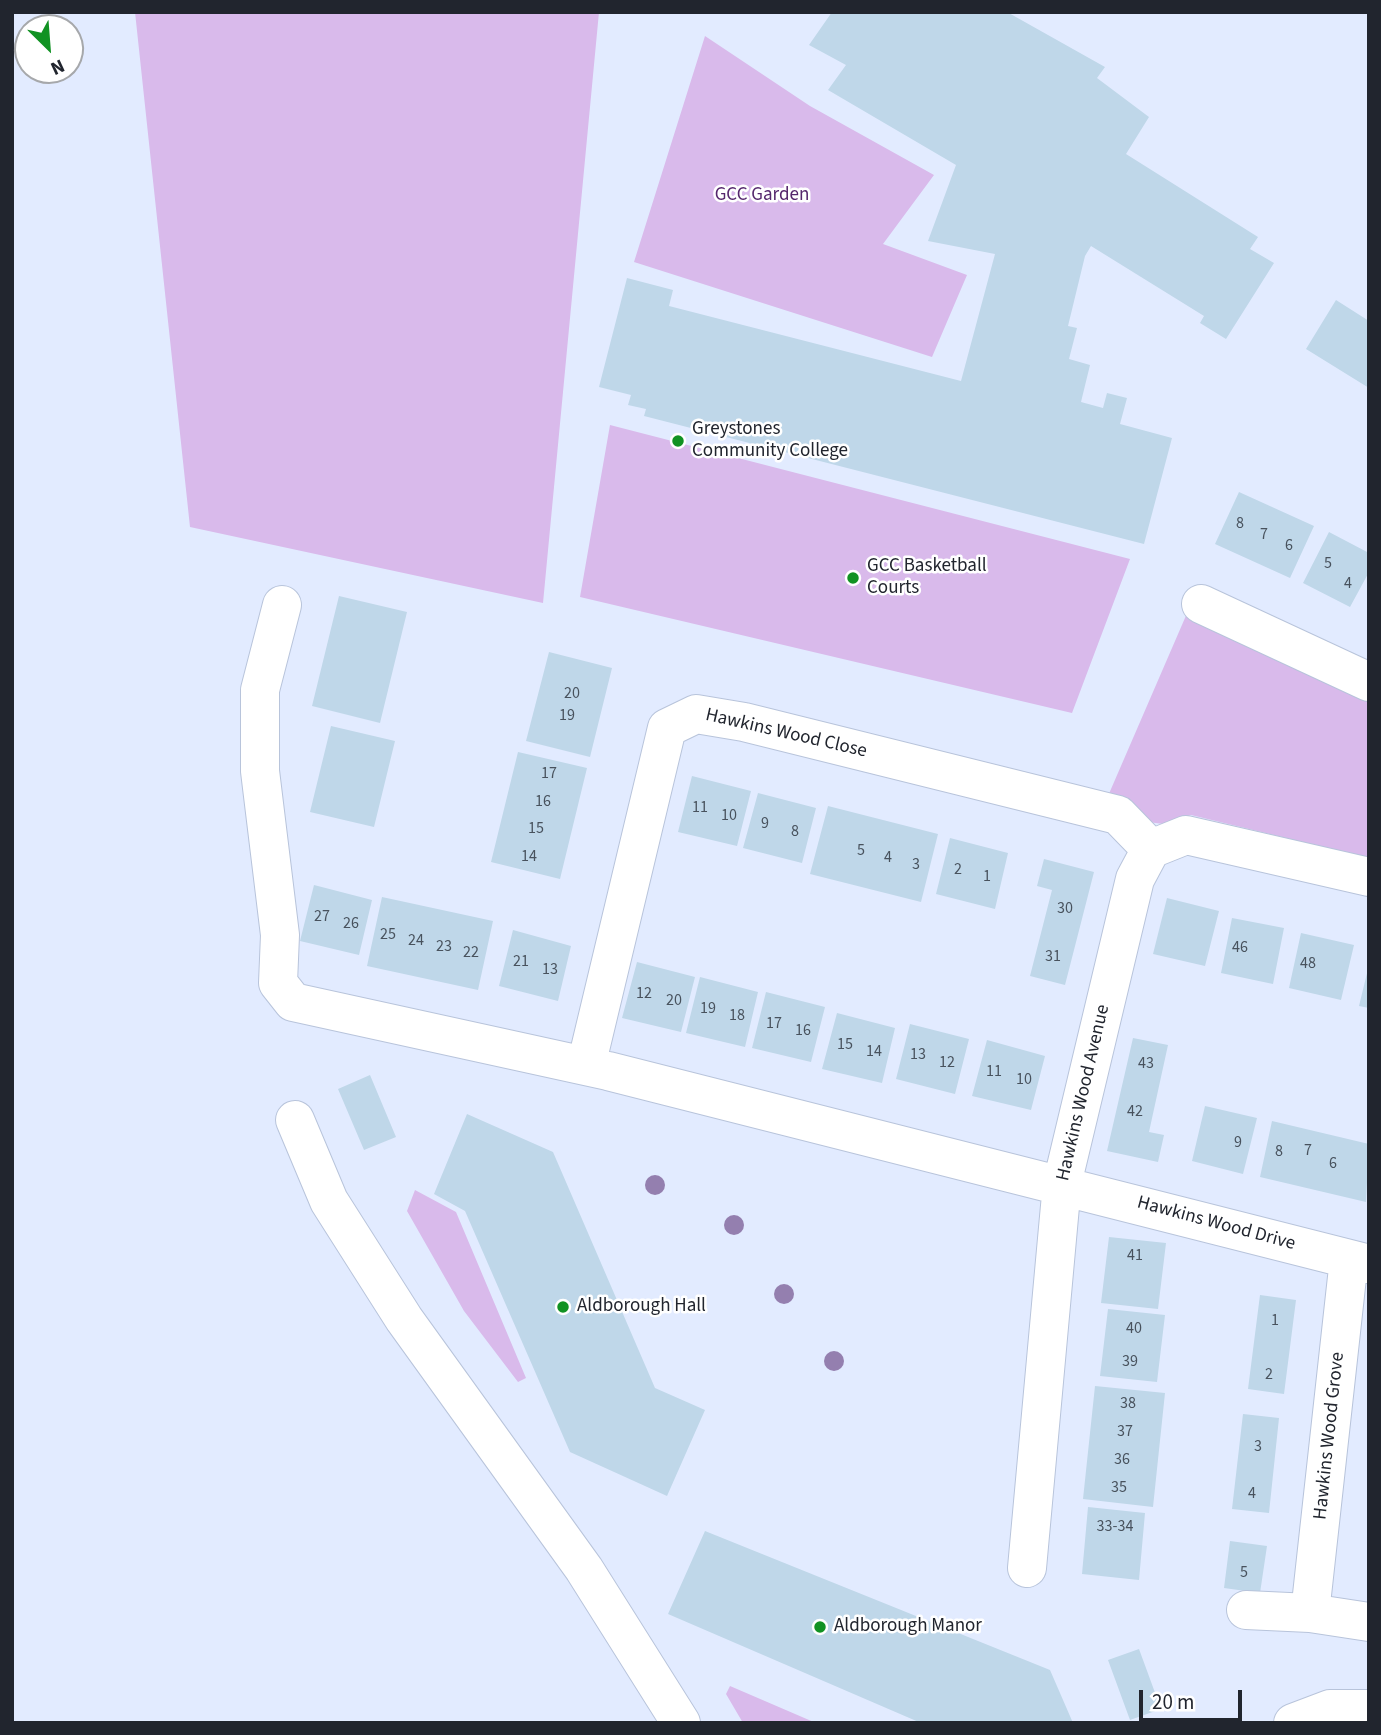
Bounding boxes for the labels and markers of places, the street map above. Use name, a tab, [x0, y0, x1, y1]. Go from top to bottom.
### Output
place label: Greystones Community College	[692, 419, 848, 463]
marker: Greystones Community College	[670, 433, 686, 449]
place label: GCC Basketball Courts	[867, 556, 987, 600]
marker: GCC Basketball Courts	[845, 570, 861, 586]
place label: Aldborough Hall	[577, 1296, 706, 1318]
marker: Aldborough Hall	[555, 1299, 571, 1315]
place label: Aldborough Manor	[834, 1616, 982, 1638]
marker: Aldborough Manor	[812, 1619, 828, 1635]

